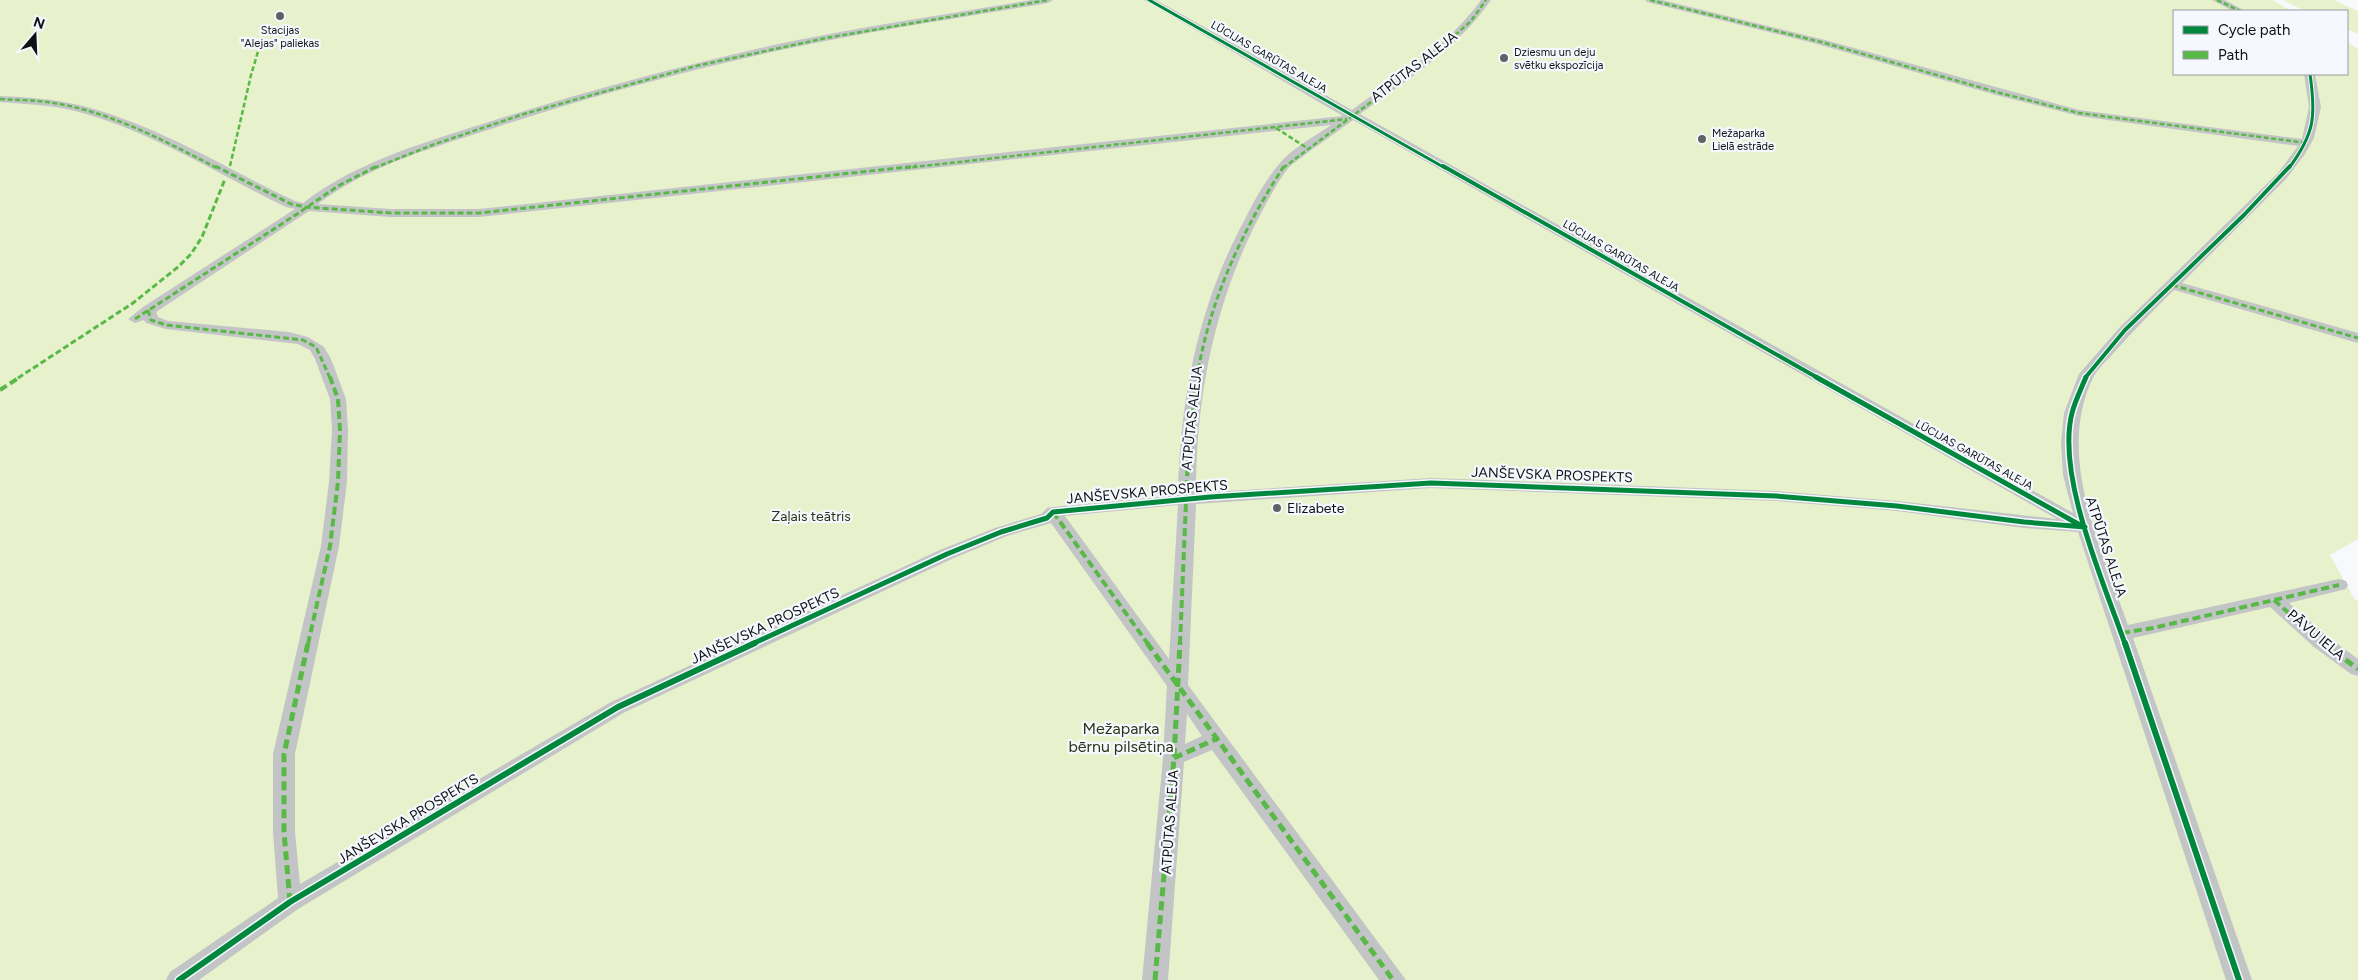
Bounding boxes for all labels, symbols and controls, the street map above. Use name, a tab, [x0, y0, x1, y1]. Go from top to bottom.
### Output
north arrow	[10, 10, 60, 60]
marker: Stacijas "Alejas" paliekas	[274, 10, 286, 22]
legend	[2173, 10, 2348, 75]
text: N	[31, 13, 47, 33]
street label: LŪCIJAS GARŪTAS ALEJA	[1208, 18, 1330, 96]
text: Cycle path	[2218, 21, 2290, 39]
place label: Stacijas "Alejas" paliekas	[241, 24, 319, 50]
street label: ATPŪTAS ALEJA	[1367, 28, 1461, 106]
place label: Dziesmu un deju svētku ekspozīcija	[1514, 46, 1603, 72]
text: Path	[2218, 46, 2248, 64]
marker: Dziesmu un deju svētku ekspozīcija	[1498, 52, 1510, 64]
place label: Mežaparka Lielā estrāde	[1712, 127, 1774, 153]
marker: Mežaparka Lielā estrāde	[1696, 133, 1708, 145]
street label: LŪCIJAS GARŪTAS ALEJA	[1560, 217, 1682, 295]
street label: ATPŪTAS ALEJA	[1178, 364, 1206, 471]
street label: LŪCIJAS GARŪTAS ALEJA	[1913, 417, 2035, 493]
street label: JANŠEVSKA PROSPEKTS	[1471, 464, 1633, 486]
street label: JANŠEVSKA PROSPEKTS	[1066, 476, 1228, 508]
street label: ATPŪTAS ALEJA	[2082, 494, 2130, 600]
place label: Elizabete	[1287, 500, 1345, 517]
marker: Elizabete	[1271, 502, 1283, 514]
park label: Zaļais teātris	[771, 508, 851, 525]
street label: JANŠEVSKA PROSPEKTS	[688, 584, 842, 668]
street label: PĀVU IELA	[2284, 606, 2348, 664]
park label: Mežaparka bērnu pilsētiņa	[1068, 719, 1174, 756]
street label: ATPŪTAS ALEJA	[1158, 769, 1182, 875]
street label: JANŠEVSKA PROSPEKTS	[334, 770, 482, 868]

